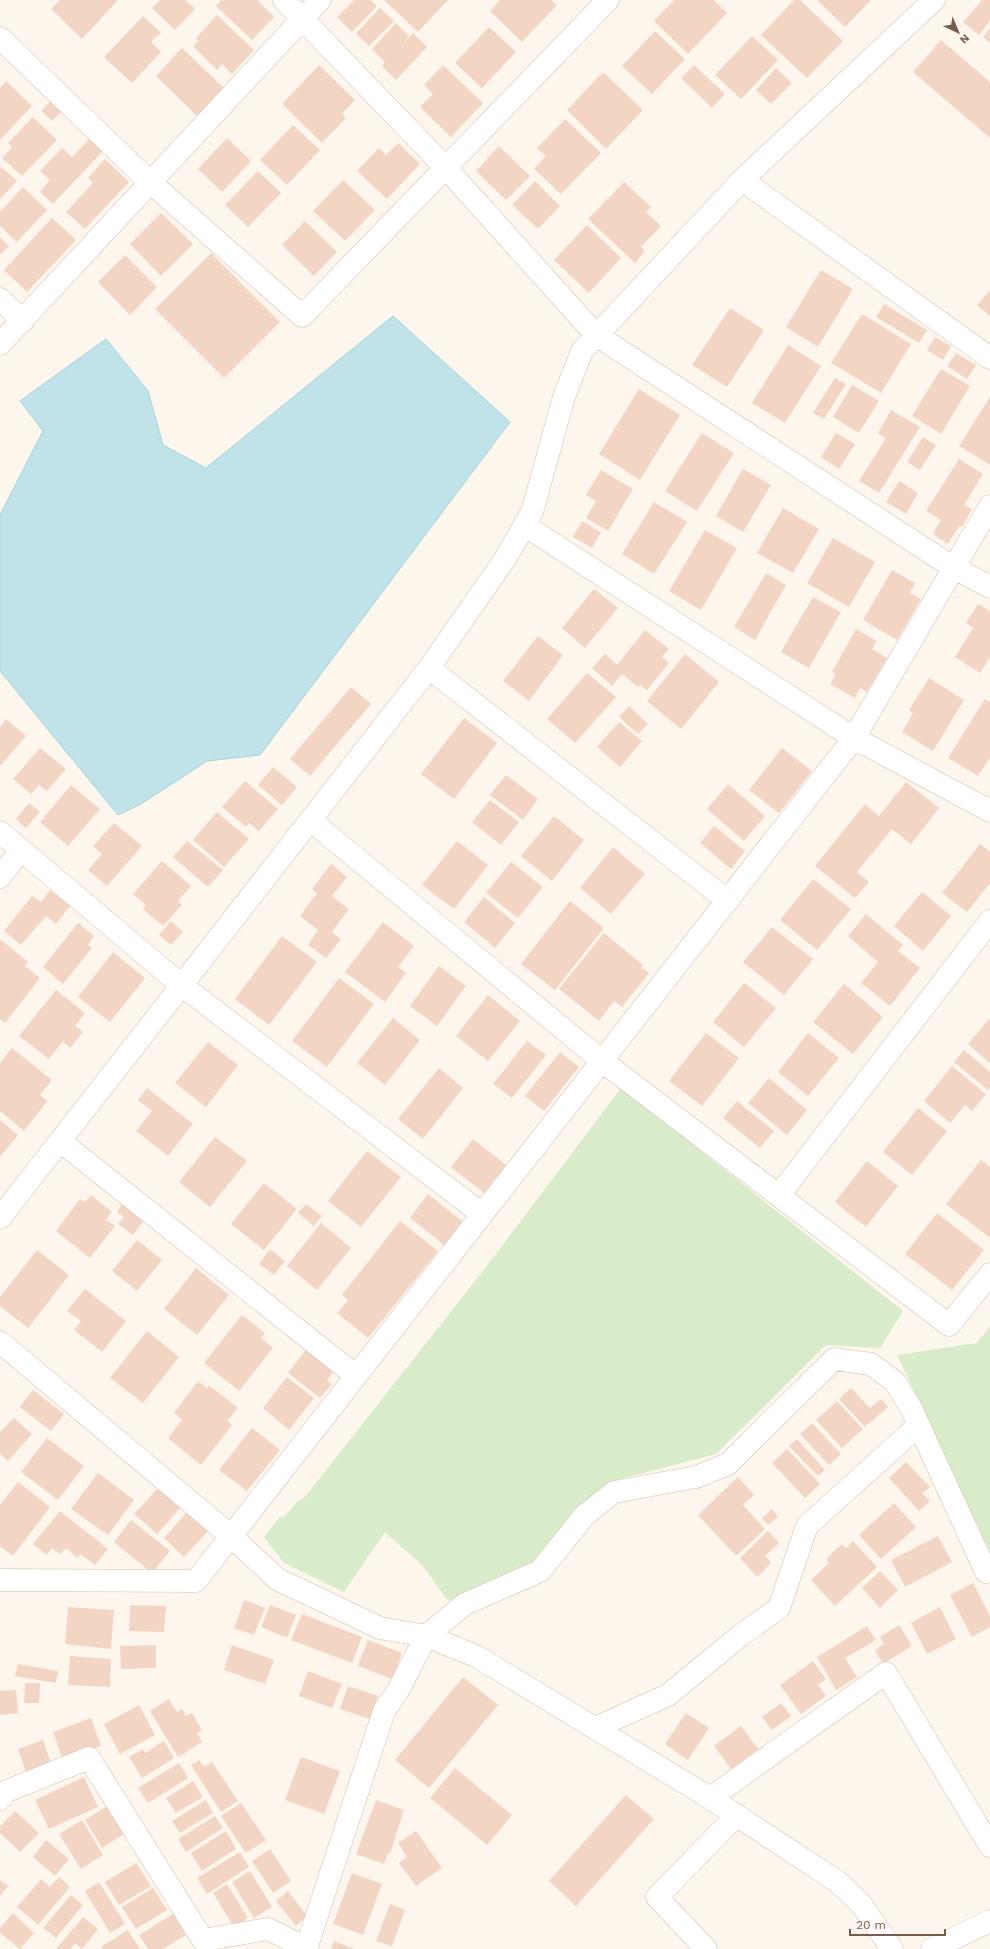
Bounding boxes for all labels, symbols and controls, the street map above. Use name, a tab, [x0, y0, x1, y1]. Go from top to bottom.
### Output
north arrow	[938, 12, 978, 52]
text: N	[957, 31, 972, 46]
scale bar	[850, 1911, 945, 1937]
text: 20 m	[856, 1918, 886, 1932]

